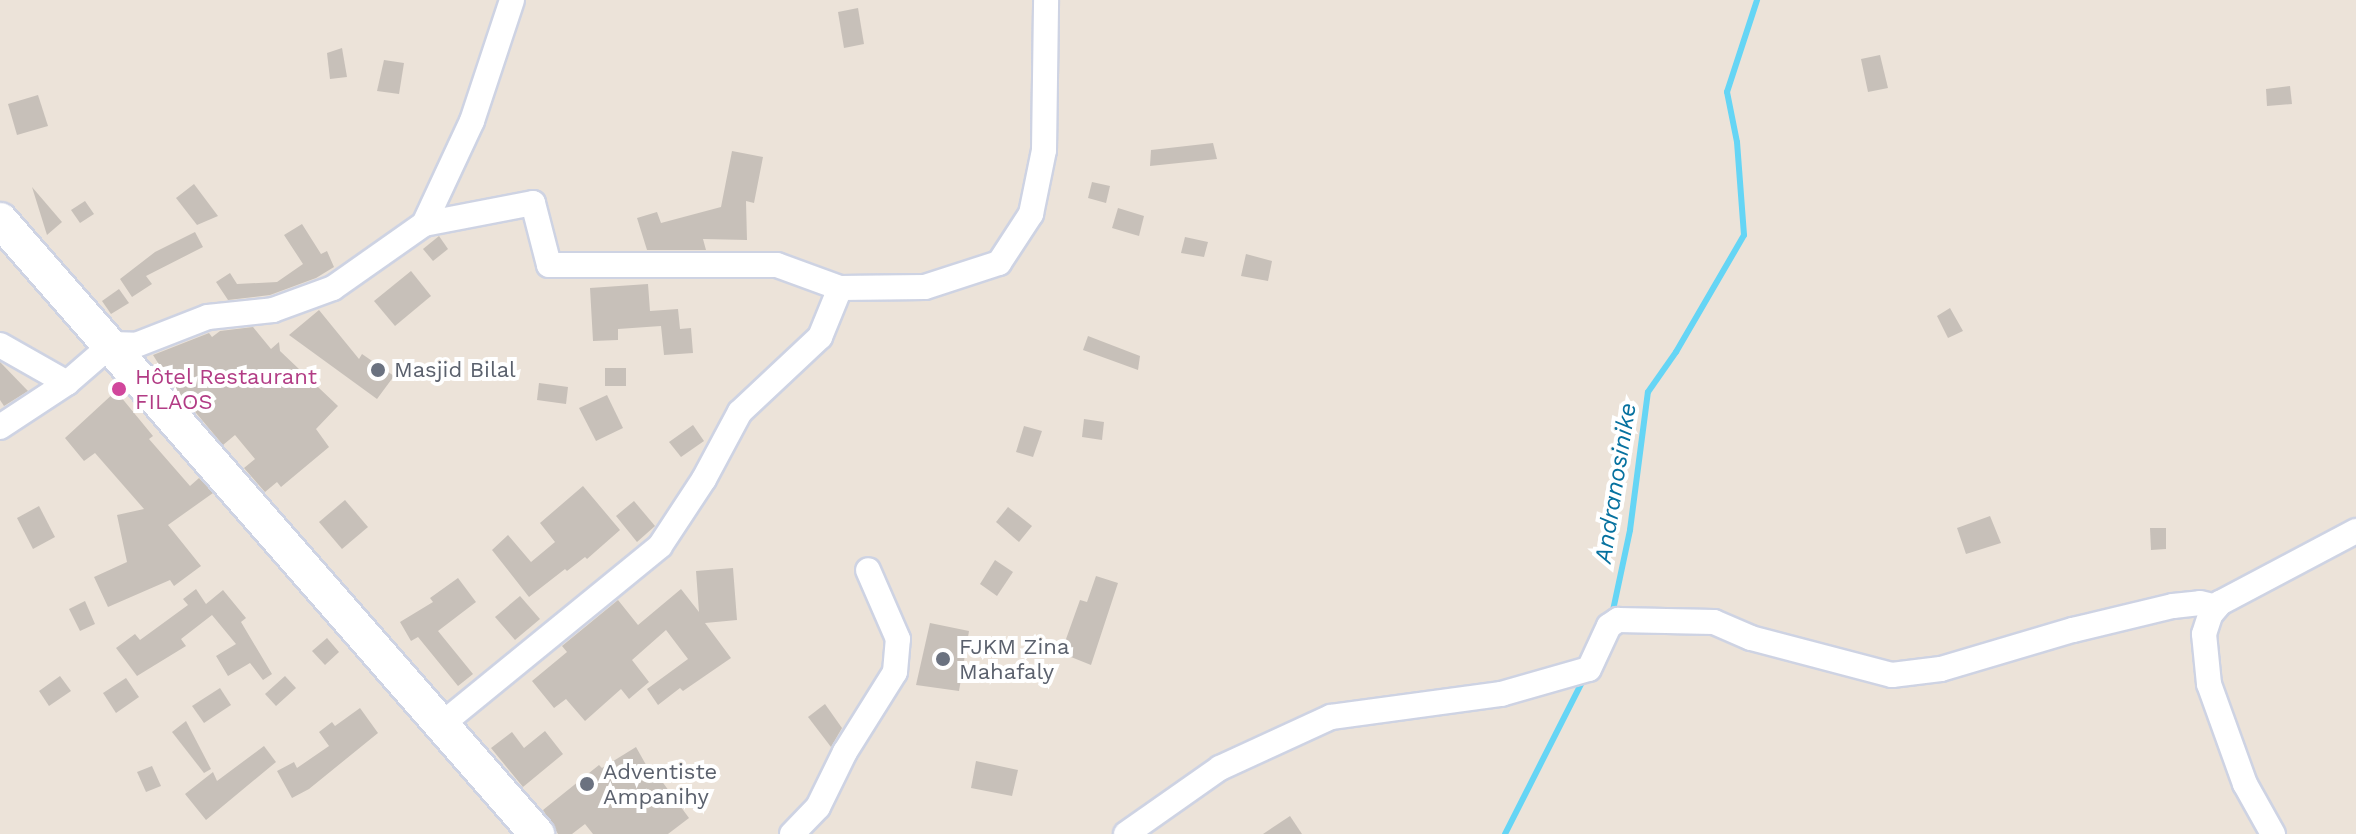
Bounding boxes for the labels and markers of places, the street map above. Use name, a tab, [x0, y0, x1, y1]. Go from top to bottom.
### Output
place label: Masjid Bilal	[394, 357, 516, 383]
marker: Masjid Bilal	[369, 361, 387, 379]
place label: Hôtel Restaurant FILAOS	[135, 363, 318, 414]
marker: Hôtel Restaurant FILAOS	[110, 380, 128, 398]
place label: FJKM Zina Mahafaly	[959, 633, 1069, 684]
marker: FJKM Zina Mahafaly	[934, 650, 952, 668]
place label: Adventiste Ampanihy	[603, 758, 717, 810]
marker: Adventiste Ampanihy	[578, 775, 596, 793]

